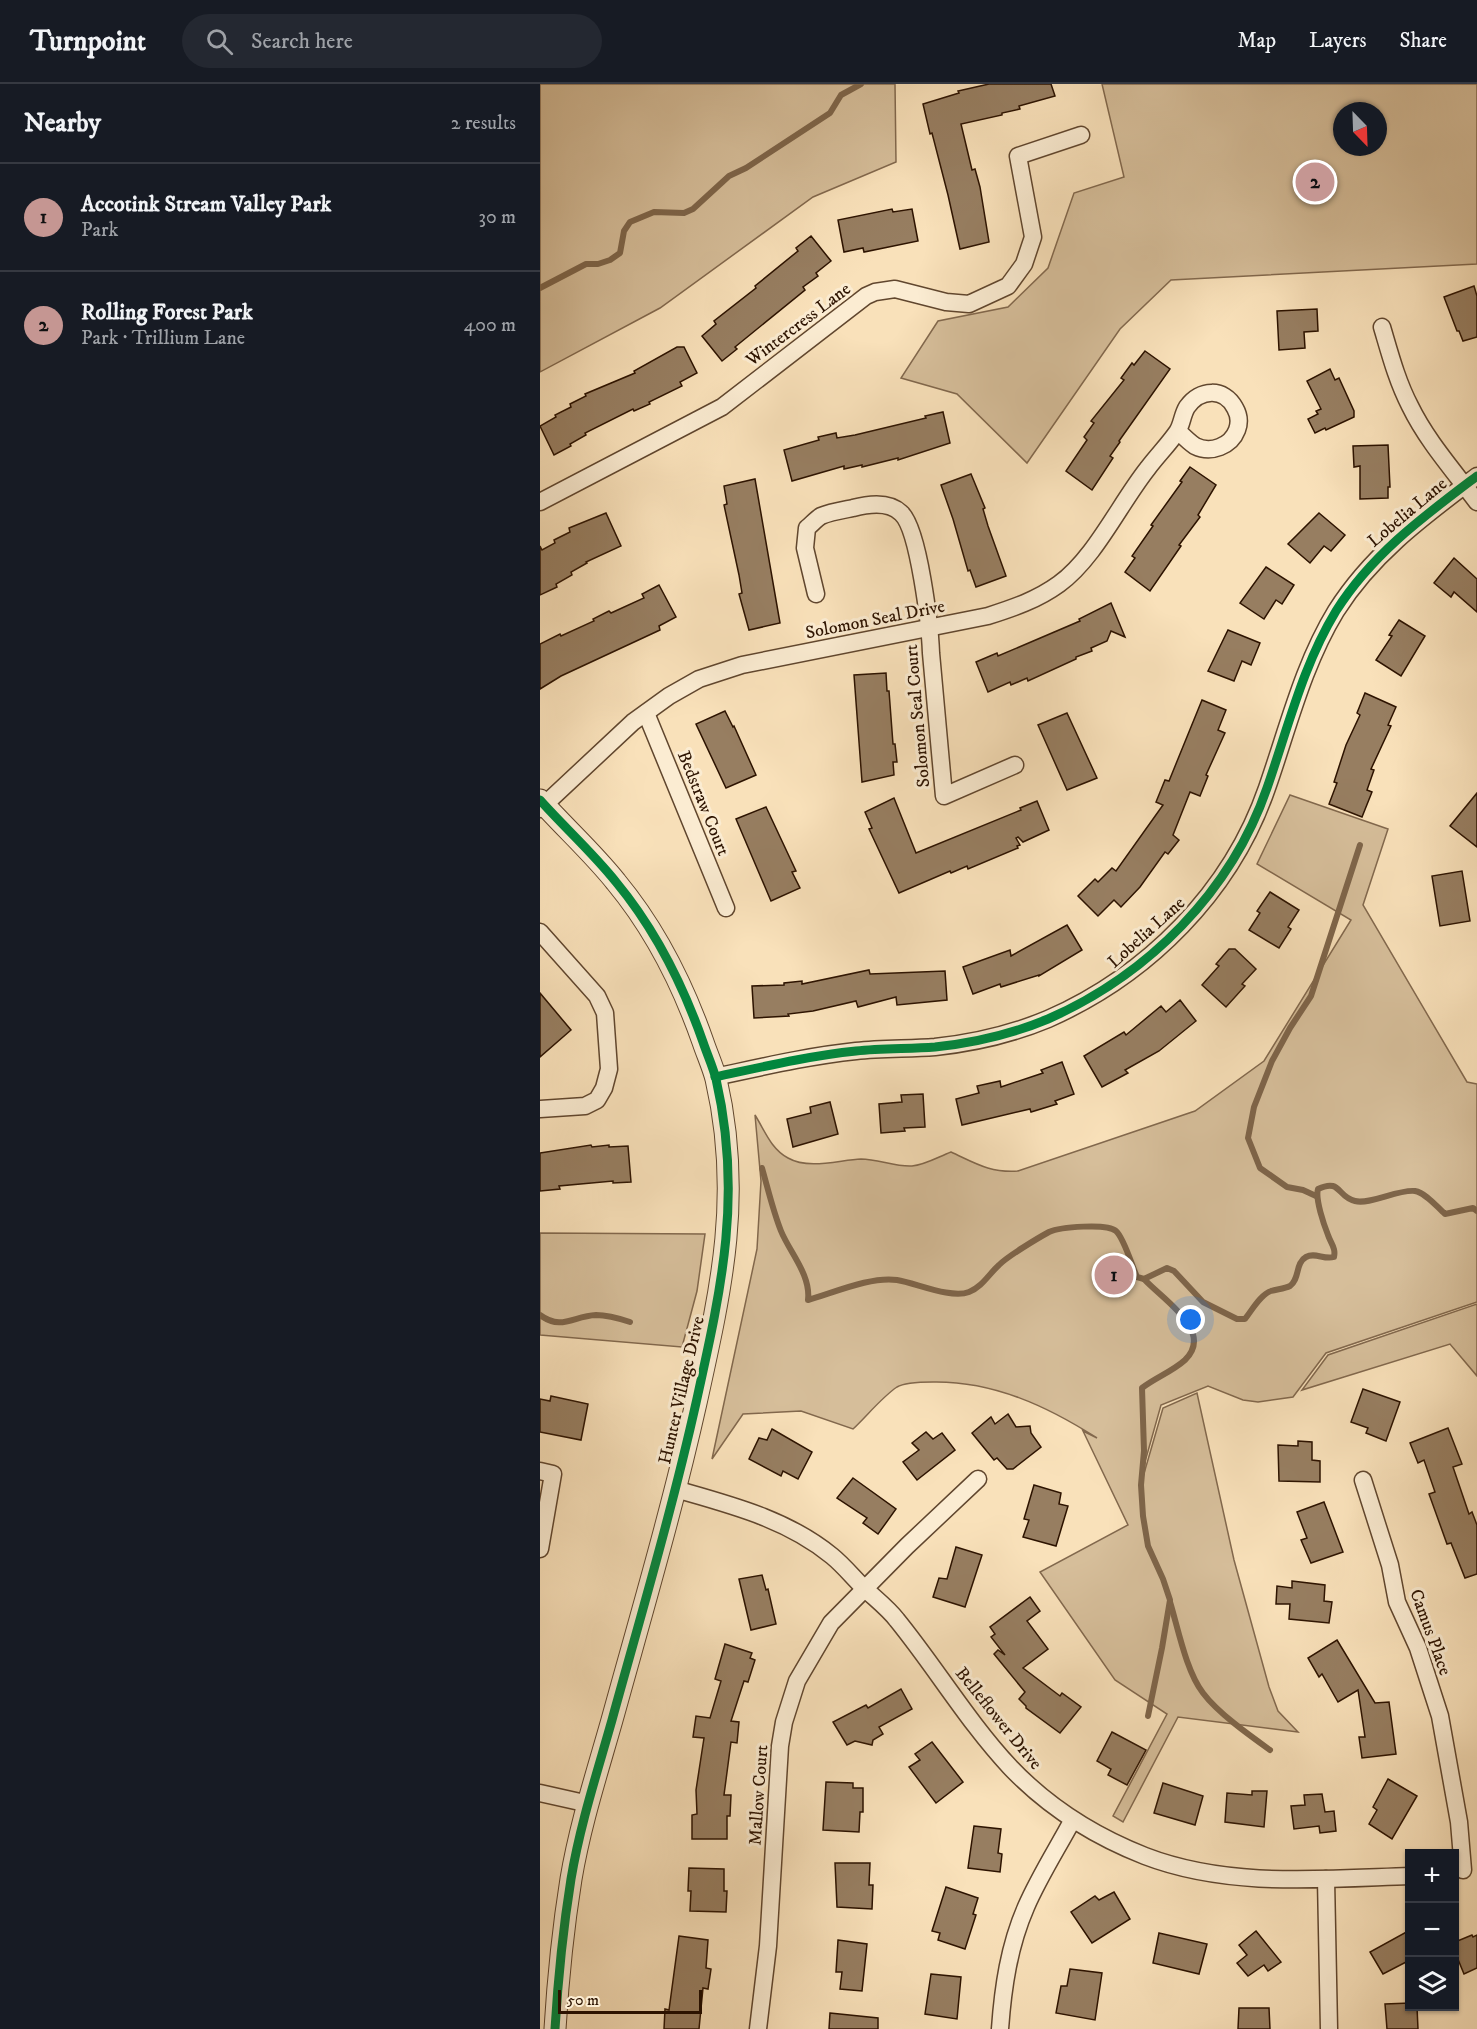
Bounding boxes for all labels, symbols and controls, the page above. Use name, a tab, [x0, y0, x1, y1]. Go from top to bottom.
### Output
search box	[182, 14, 602, 68]
text: Turnpoint	[30, 24, 146, 59]
icon: search	[203, 25, 236, 58]
text: Search here	[251, 28, 353, 55]
text: Map	[1237, 28, 1276, 54]
text: Layers	[1309, 28, 1367, 54]
text: Share	[1400, 28, 1447, 54]
north arrow	[1333, 102, 1387, 156]
text: Nearby	[24, 107, 101, 140]
text: 2 results	[451, 111, 516, 136]
pin: 2	[1296, 160, 1334, 204]
text: Accotink Stream Valley Park	[81, 191, 331, 218]
text: 1	[40, 205, 47, 230]
text: 30 m	[478, 205, 516, 230]
text: Park	[81, 218, 118, 243]
street label: Wintercress Lane	[741, 278, 855, 372]
text: Rolling Forest Park	[81, 299, 253, 326]
text: 2	[39, 313, 48, 338]
text: 400 m	[464, 313, 516, 338]
text: Park · Trillium Lane	[81, 326, 245, 351]
street label: Lobelia Lane	[1364, 473, 1452, 552]
street label: Solomon Seal Drive	[804, 596, 947, 644]
street label: Solomon Seal Court	[901, 643, 935, 788]
street label: Bedstraw Court	[672, 748, 734, 859]
street label: Lobelia Lane	[1103, 892, 1190, 973]
pin: 1	[1094, 1252, 1134, 1298]
your location	[1176, 1305, 1205, 1334]
street label: Hunter Village Drive	[654, 1314, 710, 1466]
street label: Camus Place	[1404, 1586, 1456, 1679]
street label: Belleflower Drive	[950, 1663, 1046, 1774]
street label: Mallow Court	[745, 1744, 774, 1846]
map controls	[1405, 1849, 1459, 2011]
button: +	[1405, 1849, 1459, 1903]
button: −	[1405, 1903, 1459, 1957]
button: layers	[1405, 1957, 1459, 2011]
scale bar	[558, 1987, 702, 2014]
text: 50 m	[567, 1990, 599, 2010]

